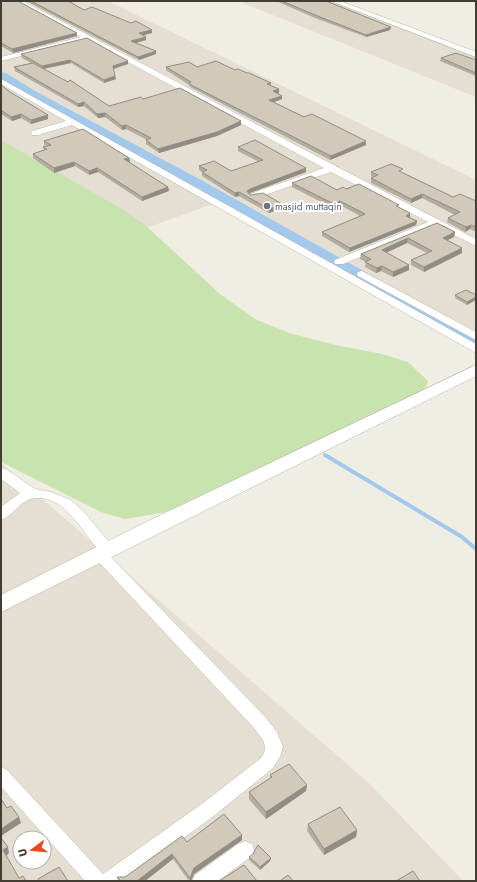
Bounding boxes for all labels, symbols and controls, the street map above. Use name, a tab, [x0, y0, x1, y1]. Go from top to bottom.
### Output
place label: masjid muttaqin	[275, 199, 342, 214]
marker: masjid muttaqin	[262, 201, 272, 211]
north arrow	[12, 830, 52, 870]
text: U	[14, 847, 31, 859]

